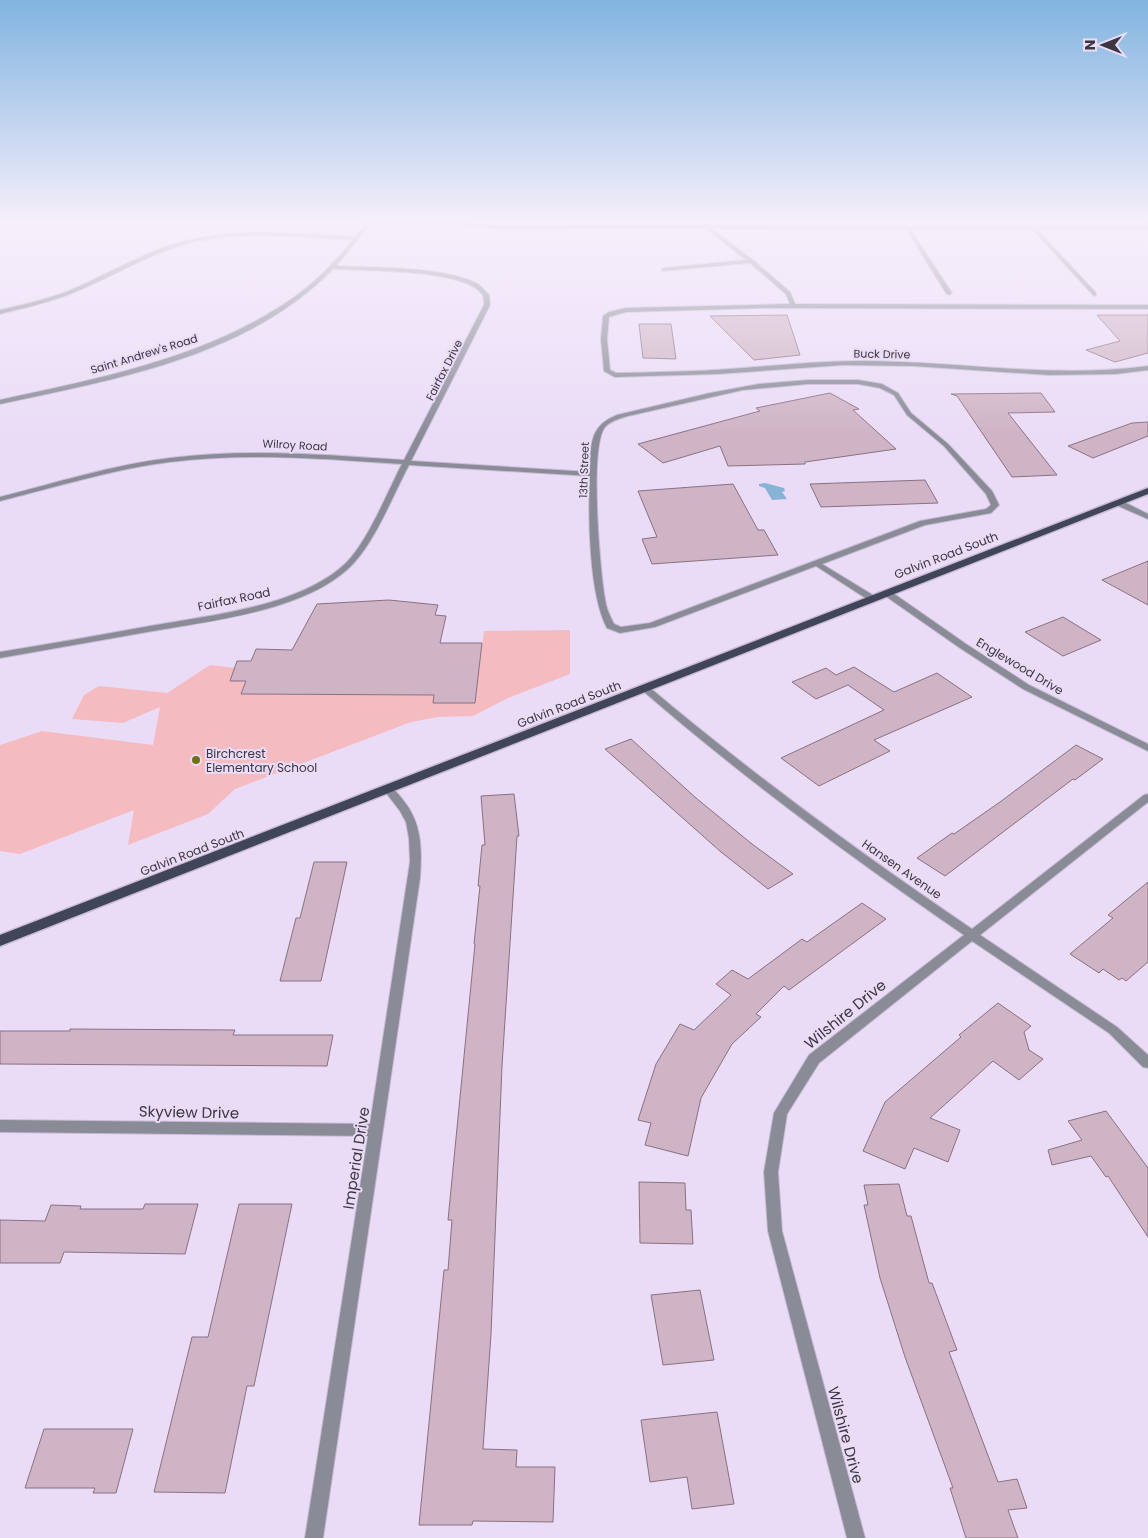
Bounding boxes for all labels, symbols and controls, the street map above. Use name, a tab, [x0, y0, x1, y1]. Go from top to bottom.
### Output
north arrow	[1078, 20, 1128, 70]
text: N	[1080, 40, 1100, 50]
street label: Saint Andrew's Road	[88, 330, 200, 378]
street label: Fairfax Drive	[422, 337, 466, 403]
street label: Buck Drive	[854, 346, 911, 362]
street label: Wilroy Road	[262, 435, 328, 455]
street label: 13th Street	[575, 442, 593, 498]
street label: Galvin Road South	[892, 527, 1000, 583]
street label: Fairfax Road	[196, 583, 272, 615]
street label: Englewood Drive	[973, 633, 1067, 699]
street label: Galvin Road South	[515, 676, 623, 732]
place label: Birchcrest Elementary School	[206, 745, 317, 776]
marker: Birchcrest Elementary School	[190, 754, 202, 766]
street label: Galvin Road South	[138, 824, 246, 880]
street label: Hansen Avenue	[859, 835, 945, 903]
street label: Wilshire Drive	[800, 974, 890, 1054]
street label: Skyview Drive	[139, 1101, 239, 1123]
street label: Imperial Drive	[338, 1105, 374, 1211]
street label: Wilshire Drive	[823, 1384, 869, 1486]

